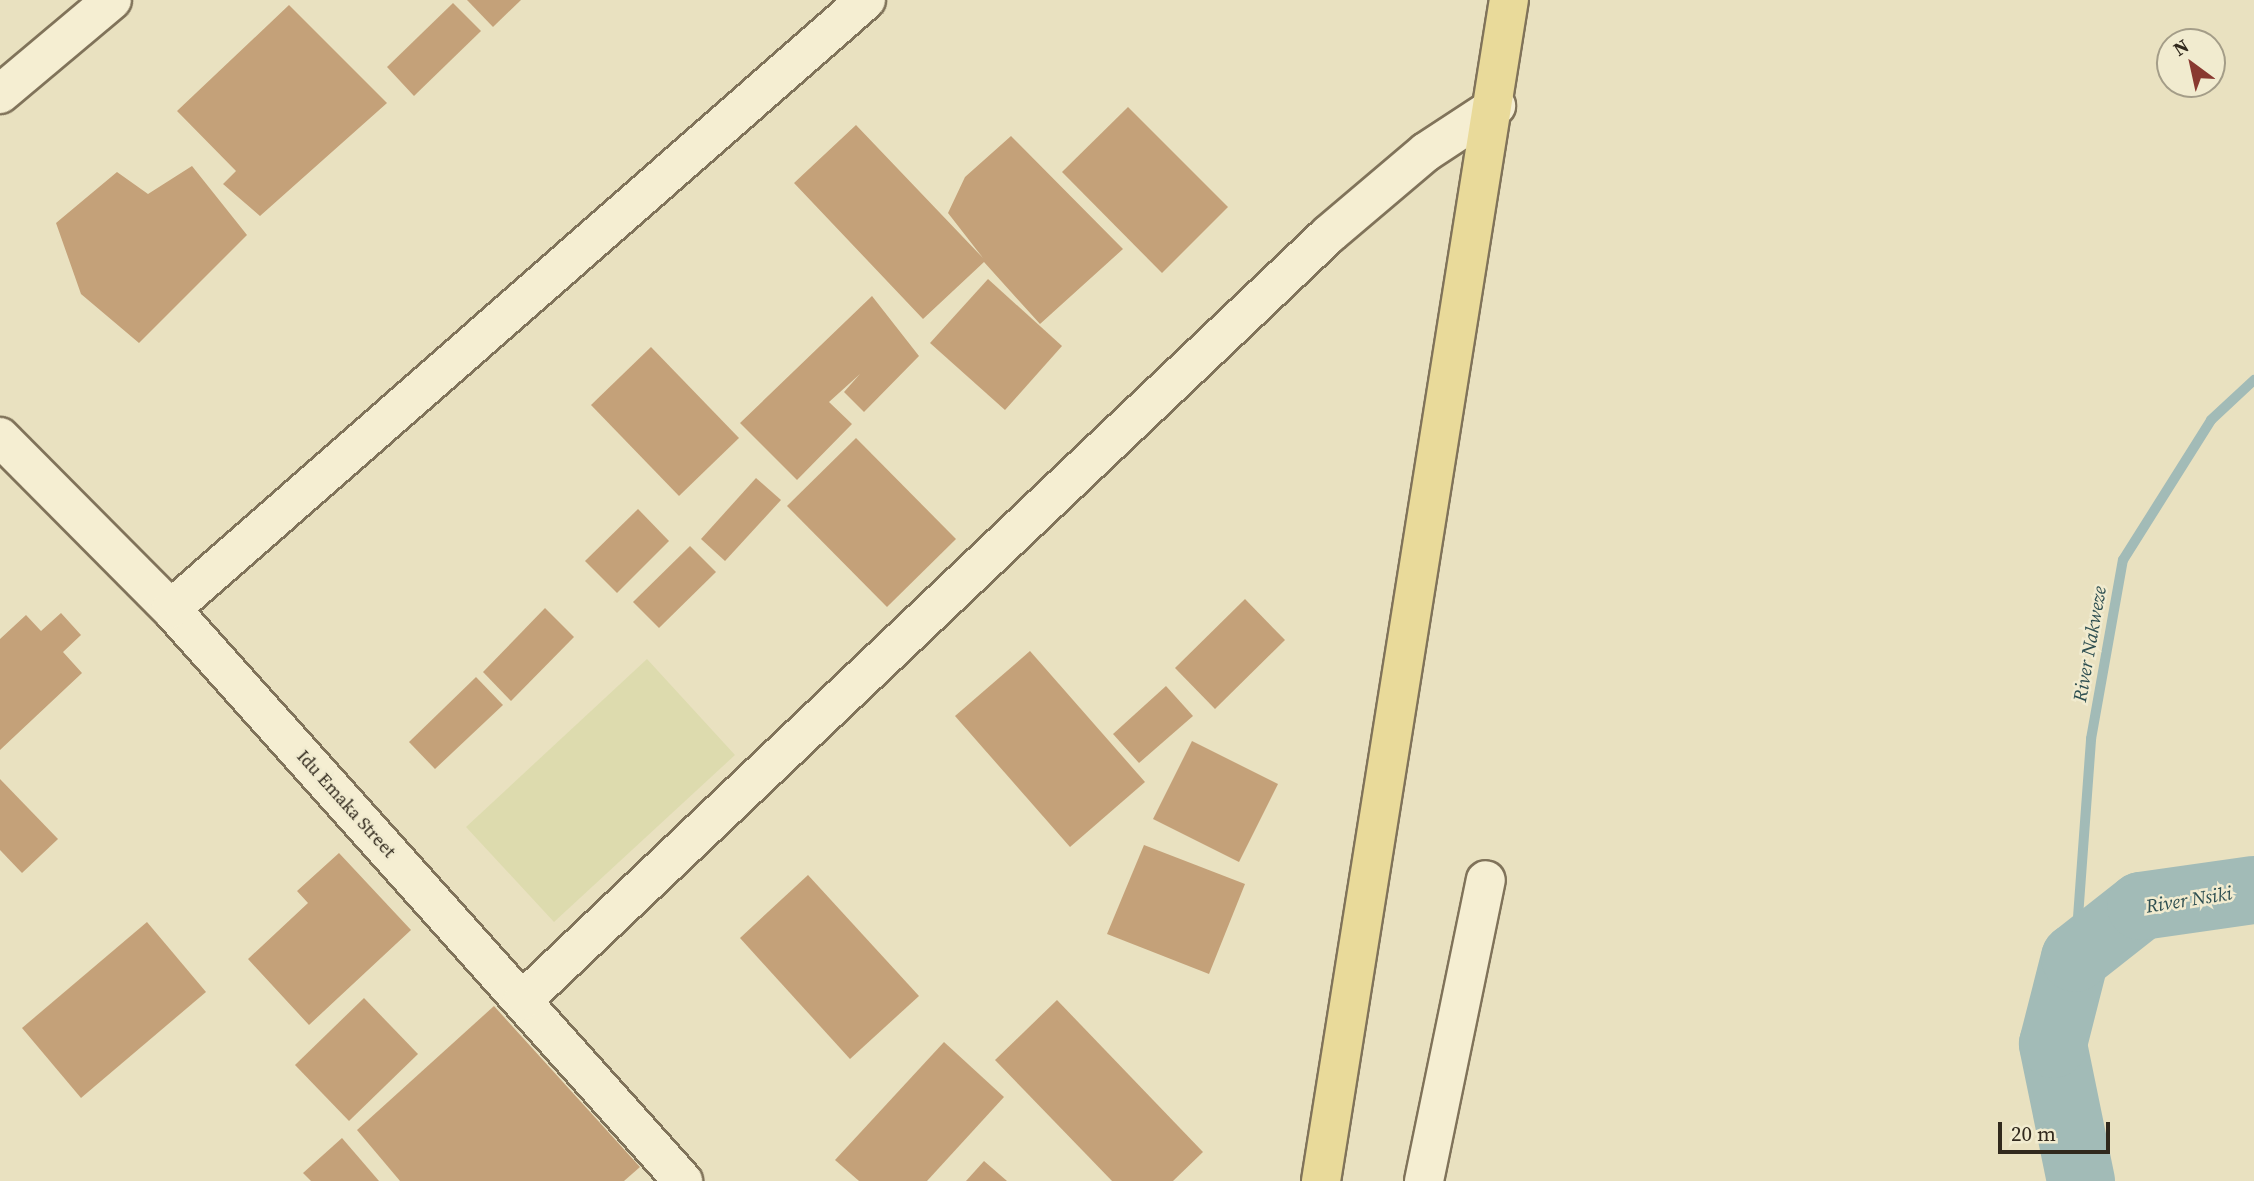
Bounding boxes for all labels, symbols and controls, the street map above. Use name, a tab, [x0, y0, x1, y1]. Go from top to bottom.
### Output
north arrow	[2156, 28, 2226, 98]
text: N	[2168, 32, 2194, 62]
water label: River Nakweze	[2069, 584, 2111, 704]
street label: Idu Emaka Street	[292, 746, 400, 862]
water label: River Nsiki	[2144, 882, 2234, 918]
scale bar	[2002, 1108, 2114, 1152]
text: 20 m	[2011, 1119, 2056, 1148]

